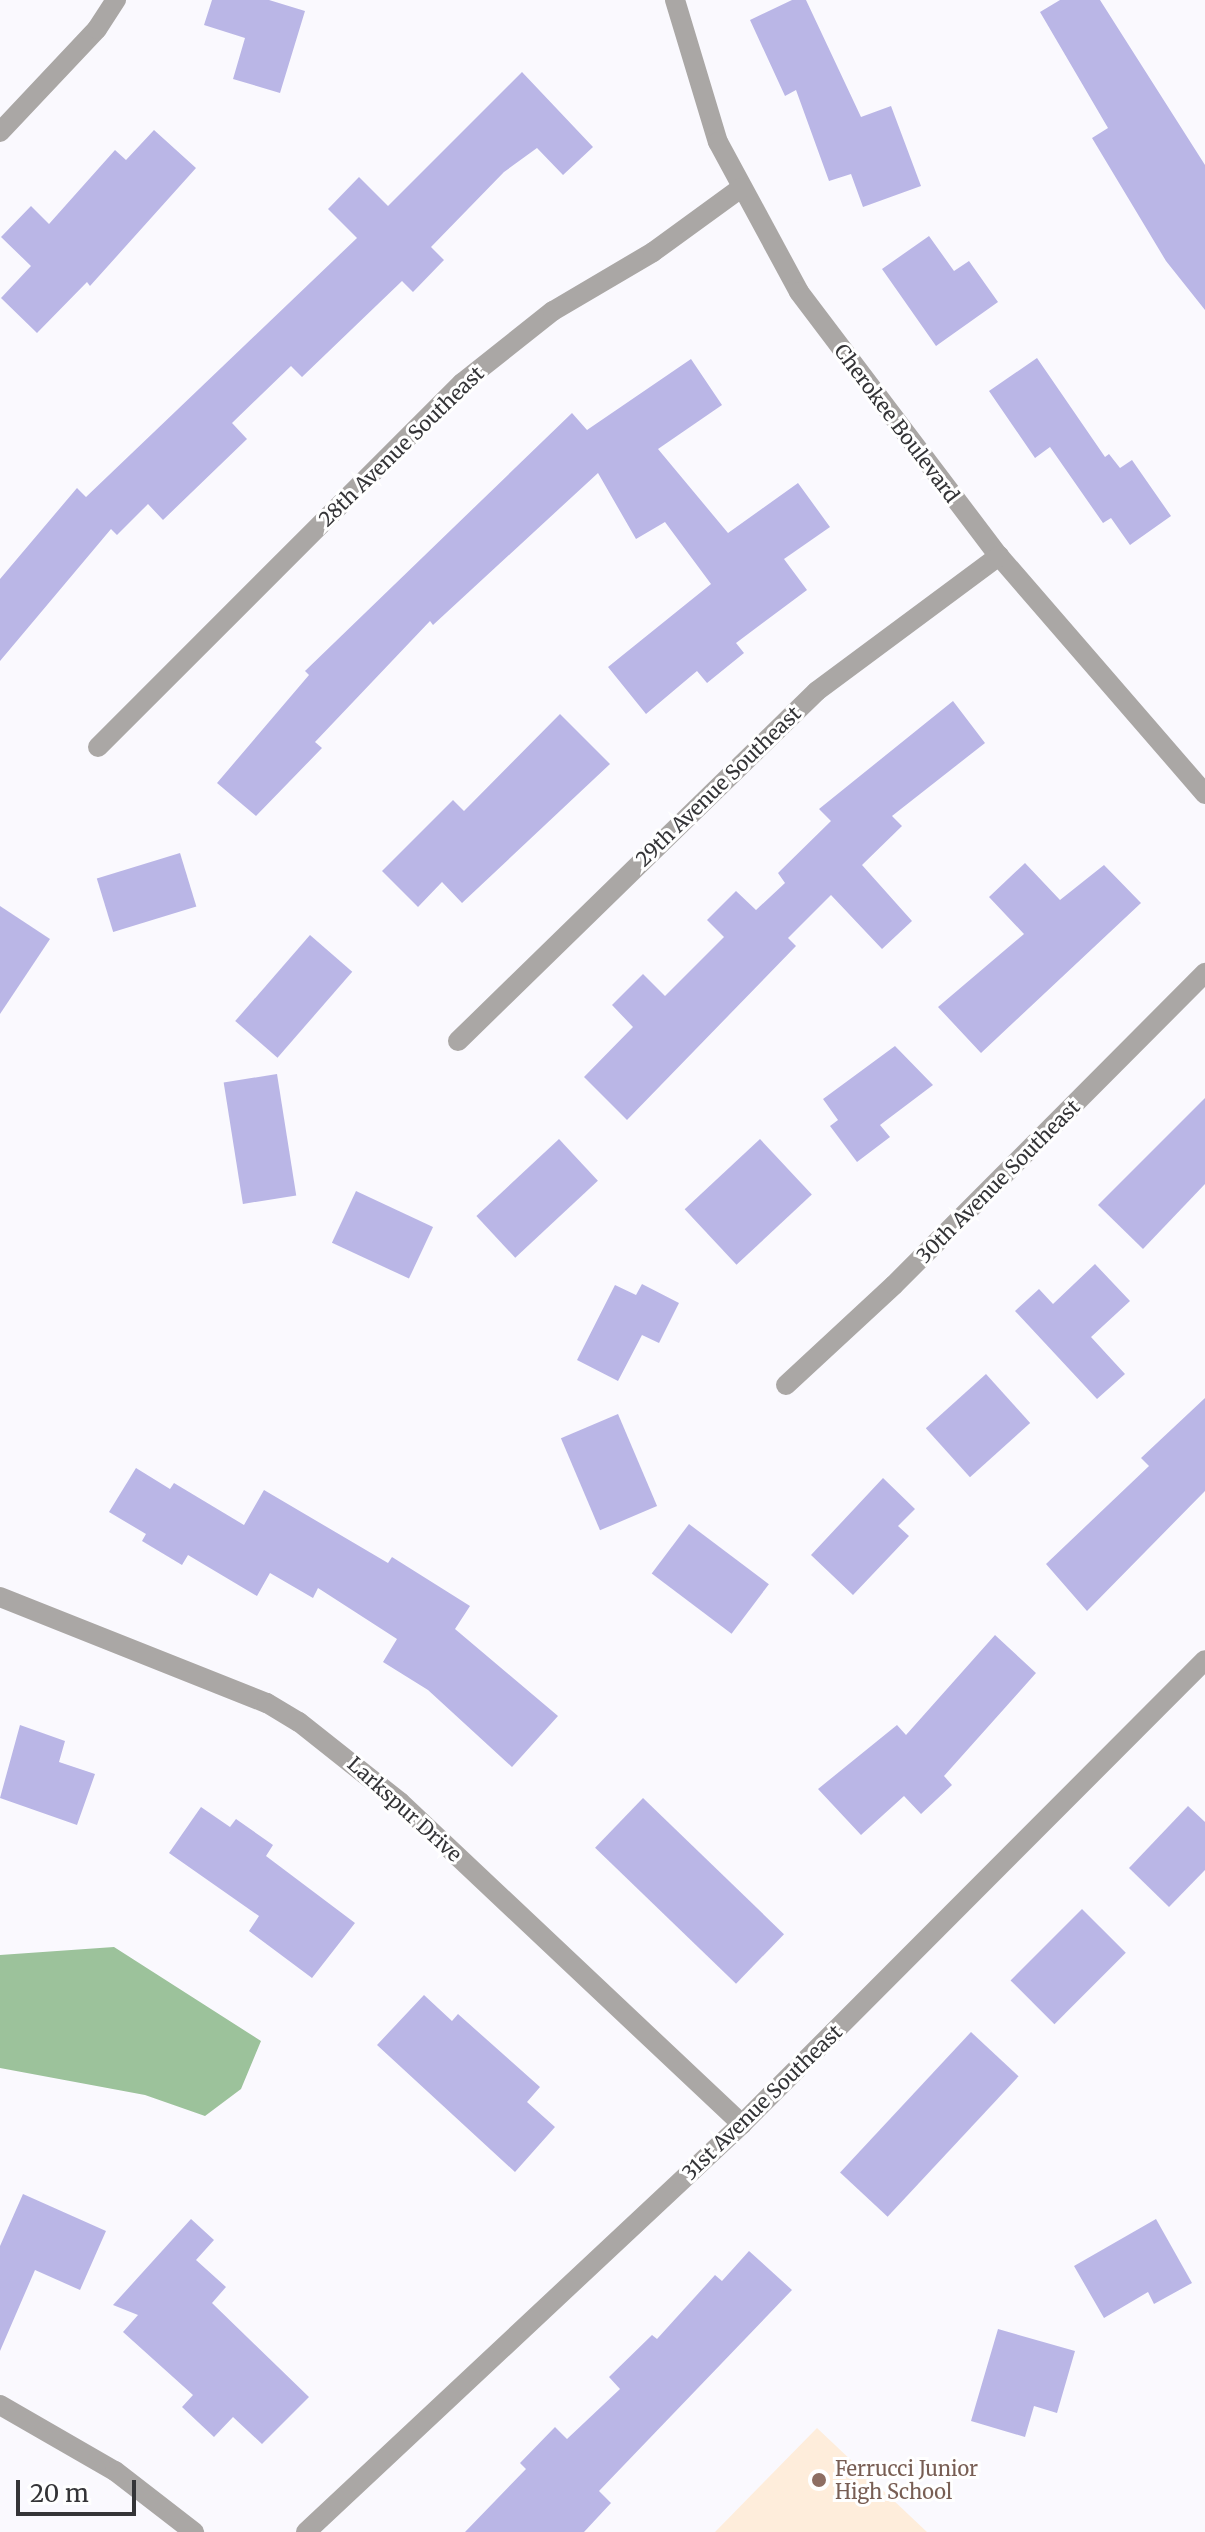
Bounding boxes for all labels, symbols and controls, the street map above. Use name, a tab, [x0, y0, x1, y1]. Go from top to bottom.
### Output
street label: Cherokee Boulevard	[830, 339, 964, 507]
street label: 28th Avenue Southeast	[314, 361, 488, 531]
street label: 29th Avenue Southeast	[631, 701, 805, 871]
street label: 30th Avenue Southeast	[912, 1095, 1084, 1267]
street label: Larkspur Drive	[343, 1752, 467, 1866]
street label: 31st Avenue Southeast	[677, 2020, 847, 2184]
place label: Ferrucci Junior High School	[835, 2456, 978, 2503]
scale bar	[20, 2464, 140, 2514]
marker: Ferrucci Junior High School	[810, 2471, 828, 2489]
text: 20 m	[30, 2478, 89, 2509]

